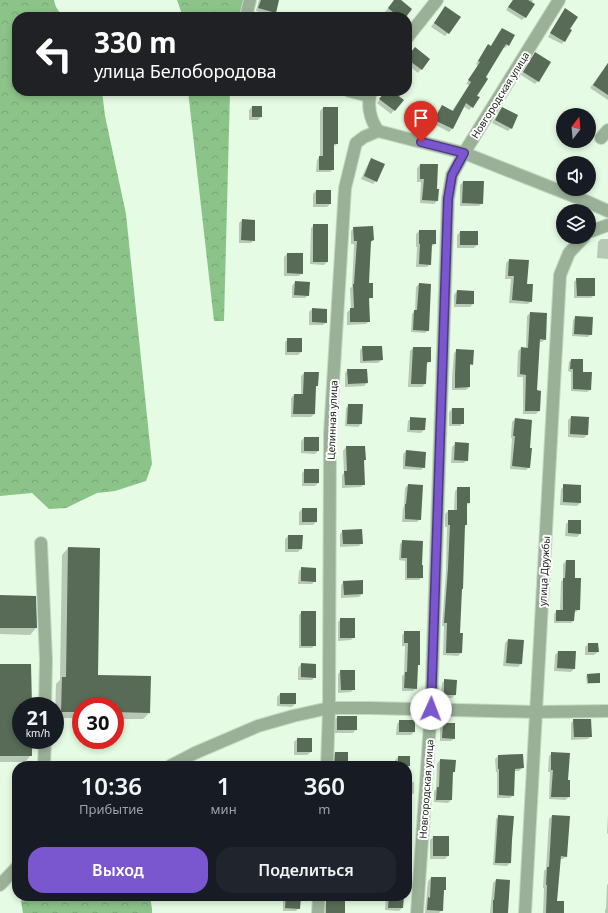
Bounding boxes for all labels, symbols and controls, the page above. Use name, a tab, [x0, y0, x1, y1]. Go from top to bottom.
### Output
text: 330 m	[94, 23, 177, 61]
icon: left	[28, 28, 80, 80]
street label: Новгородская улица	[468, 49, 532, 141]
text: улица Белобородова	[94, 59, 277, 83]
pin	[404, 101, 438, 142]
icon: arrive	[410, 107, 432, 129]
north arrow	[556, 108, 596, 148]
map controls	[556, 108, 596, 244]
button: sound	[556, 156, 596, 196]
button: layers	[556, 204, 596, 244]
street label: Целинная улица	[324, 380, 340, 460]
street label: улица Дружбы	[535, 536, 553, 606]
position arrow	[410, 688, 452, 730]
speed limit sign: 30	[72, 697, 124, 749]
text: 21	[27, 704, 49, 731]
text: km/h	[26, 726, 50, 740]
street label: Новгородская улица	[416, 739, 436, 839]
text: 10:36	[81, 769, 142, 802]
text: 1	[217, 769, 230, 802]
text: 360	[304, 769, 345, 802]
text: Прибытие	[79, 800, 144, 818]
text: мин	[211, 800, 237, 818]
text: m	[318, 800, 330, 818]
button: Выход	[28, 847, 208, 893]
button: Поделиться	[216, 847, 396, 893]

